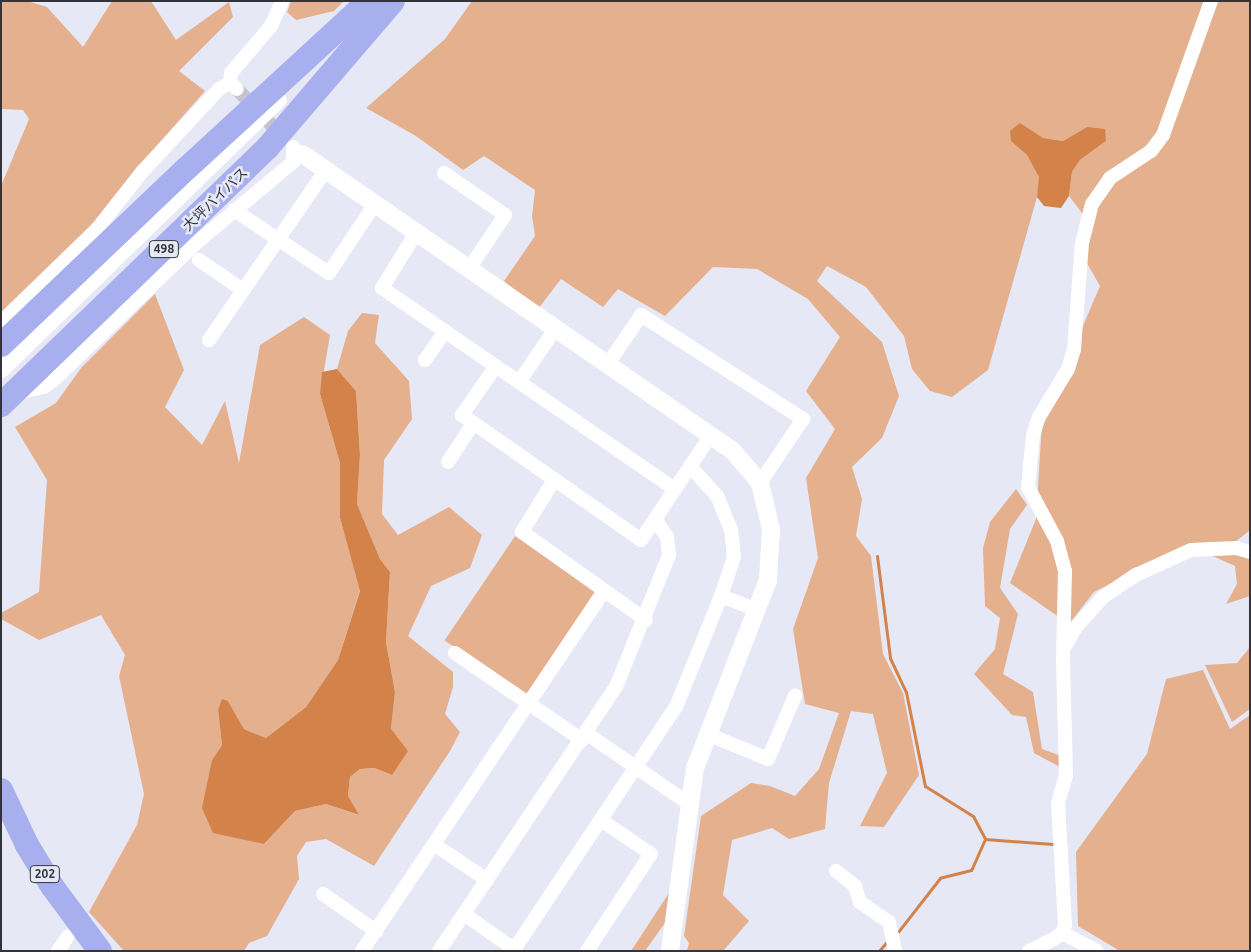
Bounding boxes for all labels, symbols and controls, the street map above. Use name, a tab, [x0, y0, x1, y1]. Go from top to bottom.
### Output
street label: 大坪バイパス	[179, 164, 251, 234]
road number: 498	[148, 240, 180, 258]
road number: 202	[29, 864, 61, 884]

